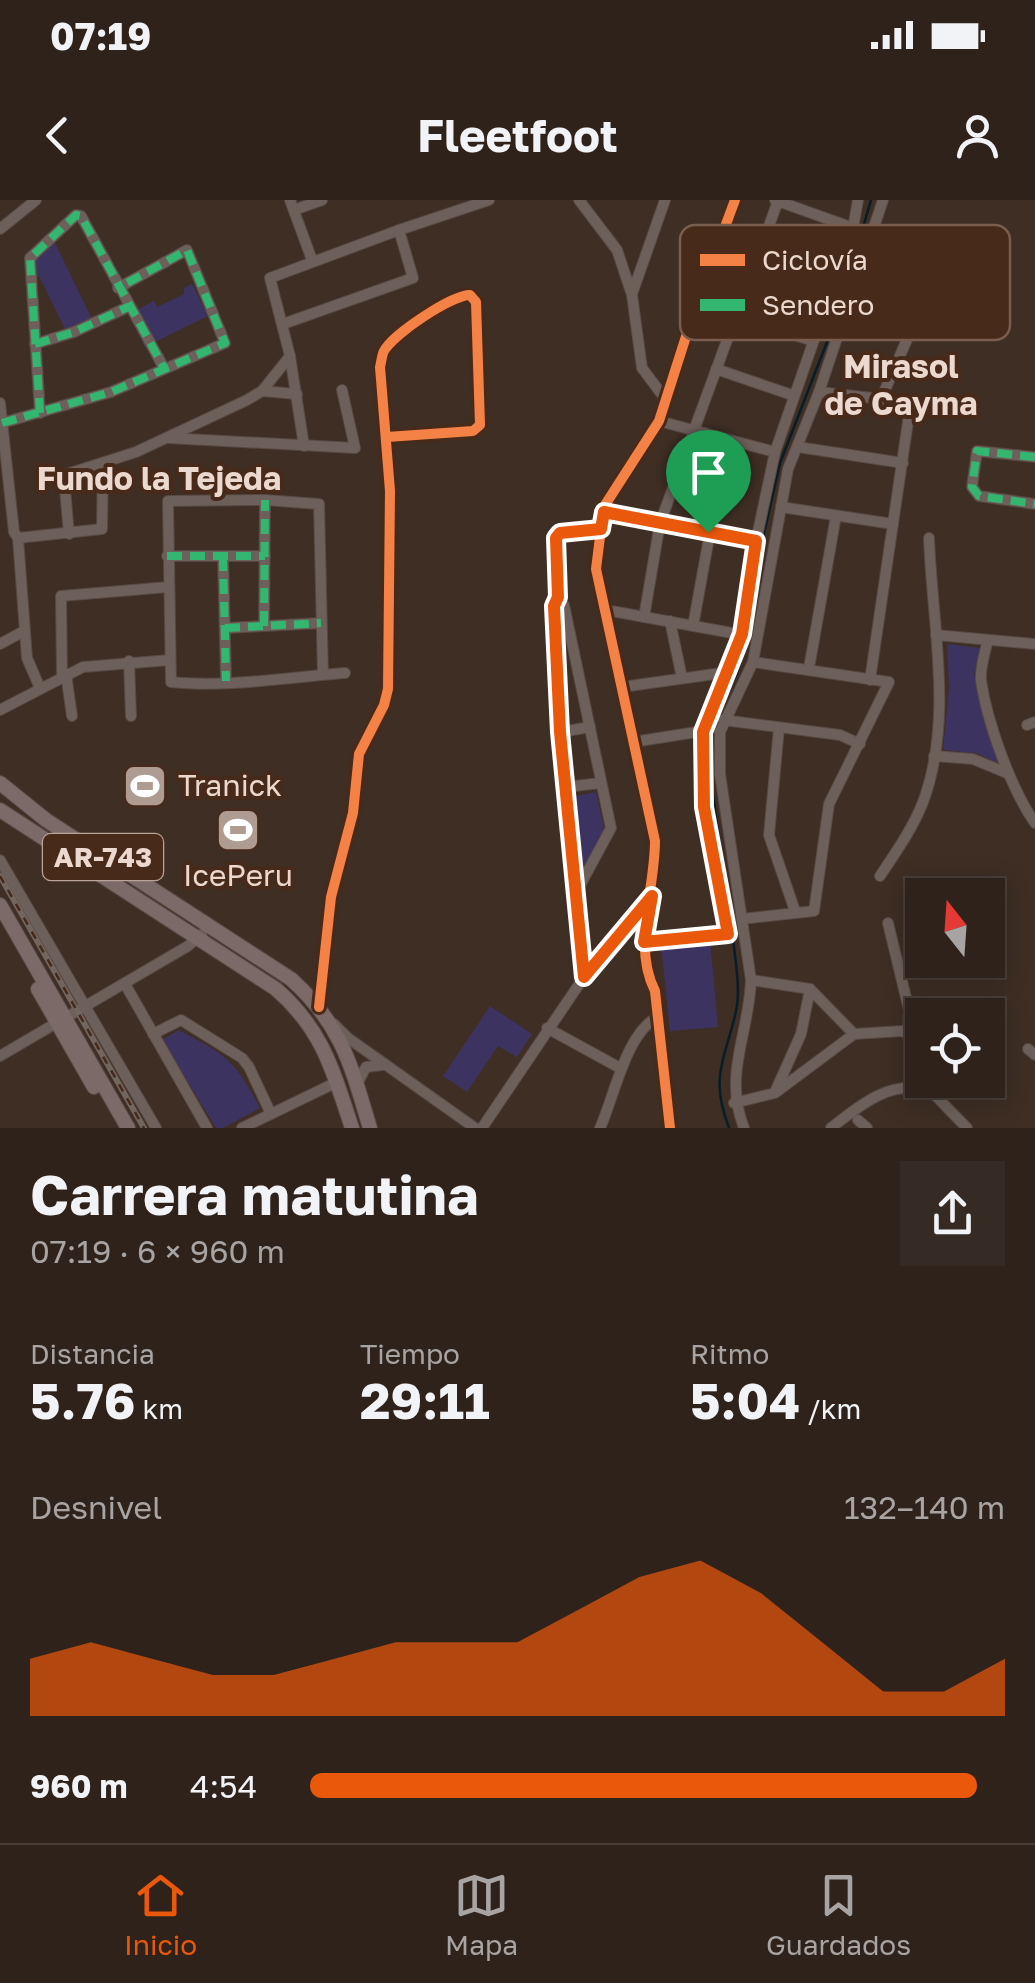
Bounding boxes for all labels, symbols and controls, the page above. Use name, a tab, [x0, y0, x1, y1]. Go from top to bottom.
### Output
text: 07:19	[50, 13, 151, 58]
icon: back	[30, 108, 85, 163]
text: Fleetfoot	[417, 108, 618, 162]
icon: person	[950, 108, 1005, 163]
legend	[680, 225, 1010, 340]
text: Ciclovía	[762, 243, 868, 276]
text: Sendero	[762, 288, 874, 321]
district label: Mirasol de Cayma	[824, 347, 978, 422]
pin	[666, 430, 751, 533]
icon: arrive	[681, 445, 736, 500]
district label: Fundo la Tejeda	[37, 459, 281, 497]
sports icon: Tranick	[122, 763, 168, 809]
place label: Tranick	[178, 767, 282, 803]
sports icon: IcePeru	[215, 807, 261, 853]
road number: AR-743	[43, 834, 163, 880]
place label: IcePeru	[183, 857, 293, 893]
north arrow	[905, 878, 1005, 978]
map controls	[905, 878, 1005, 1098]
button: locate	[905, 998, 1005, 1098]
text: Carrera matutina	[30, 1161, 479, 1227]
button: share	[900, 1161, 1005, 1266]
text: 07:19 · 6 × 960 m	[30, 1232, 285, 1270]
text: Distancia	[30, 1337, 155, 1370]
text: Tiempo	[360, 1337, 460, 1370]
text: Ritmo	[690, 1337, 769, 1370]
text: 5.76	[30, 1370, 136, 1430]
text: 29:11	[360, 1370, 490, 1430]
text: 5:04	[690, 1370, 800, 1430]
text: km	[136, 1392, 183, 1425]
text: /km	[800, 1392, 861, 1425]
text: Desnivel	[30, 1488, 162, 1526]
text: 132–140 m	[844, 1488, 1005, 1526]
text: 960 m	[30, 1767, 127, 1805]
text: 4:54	[190, 1767, 257, 1805]
tab: Inicio	[124, 1868, 197, 1961]
tab: Mapa	[445, 1868, 518, 1961]
tab: Guardados	[766, 1868, 911, 1961]

